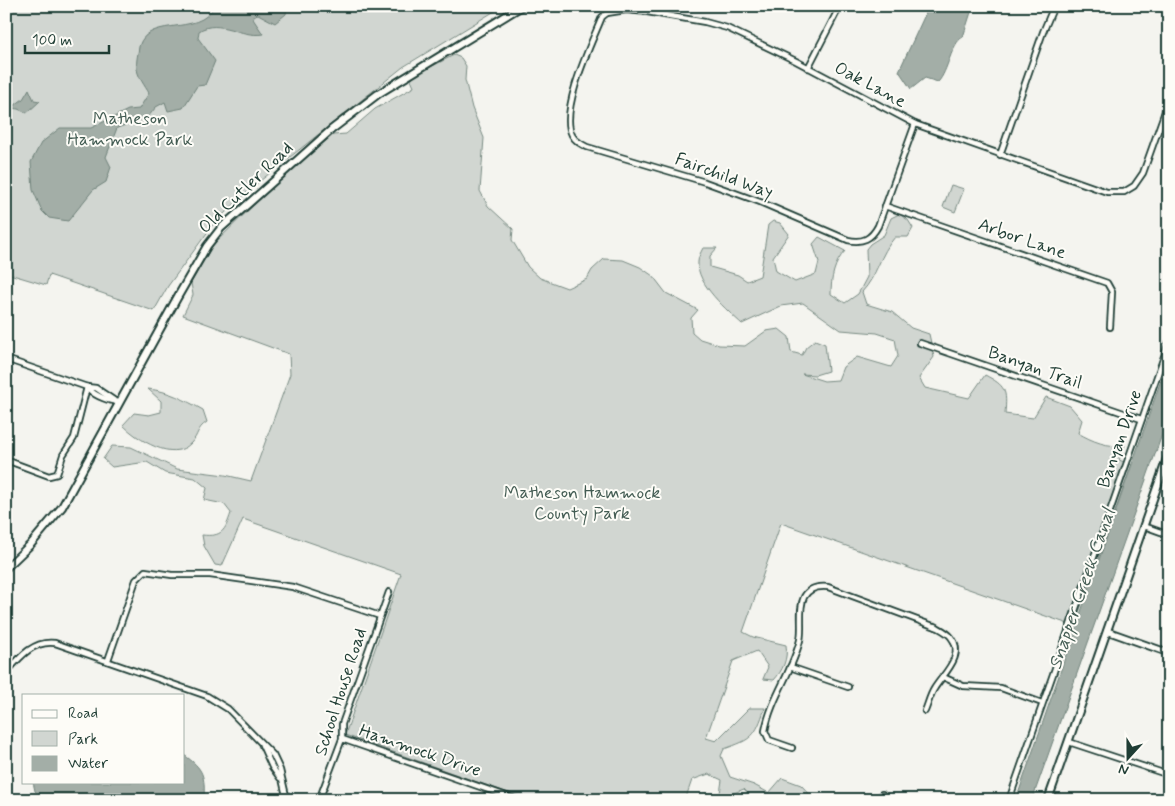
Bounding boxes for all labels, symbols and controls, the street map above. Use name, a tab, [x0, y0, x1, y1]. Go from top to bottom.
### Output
scale bar	[25, 22, 109, 54]
text: 100 m	[32, 31, 72, 51]
street label: Oak Lane	[830, 56, 910, 114]
park label: Matheson Hammock Park	[67, 107, 193, 152]
street label: Old Cutler Road	[193, 137, 299, 239]
street label: Fairchild Way	[672, 147, 776, 205]
street label: Arbor Lane	[975, 213, 1069, 265]
street label: Banyan Trail	[985, 341, 1085, 395]
street label: Banyan Drive	[1092, 387, 1148, 491]
park label: Matheson Hammock County Park	[504, 481, 660, 526]
water label: Snapper Creek Canal	[1043, 504, 1122, 673]
street label: School House Road	[309, 625, 373, 759]
legend	[22, 694, 185, 784]
text: Road	[68, 704, 98, 724]
street label: Hammock Drive	[356, 719, 484, 783]
text: Park	[68, 730, 98, 750]
north arrow	[1102, 734, 1152, 784]
text: Water	[68, 754, 108, 774]
text: N	[1116, 759, 1131, 779]

